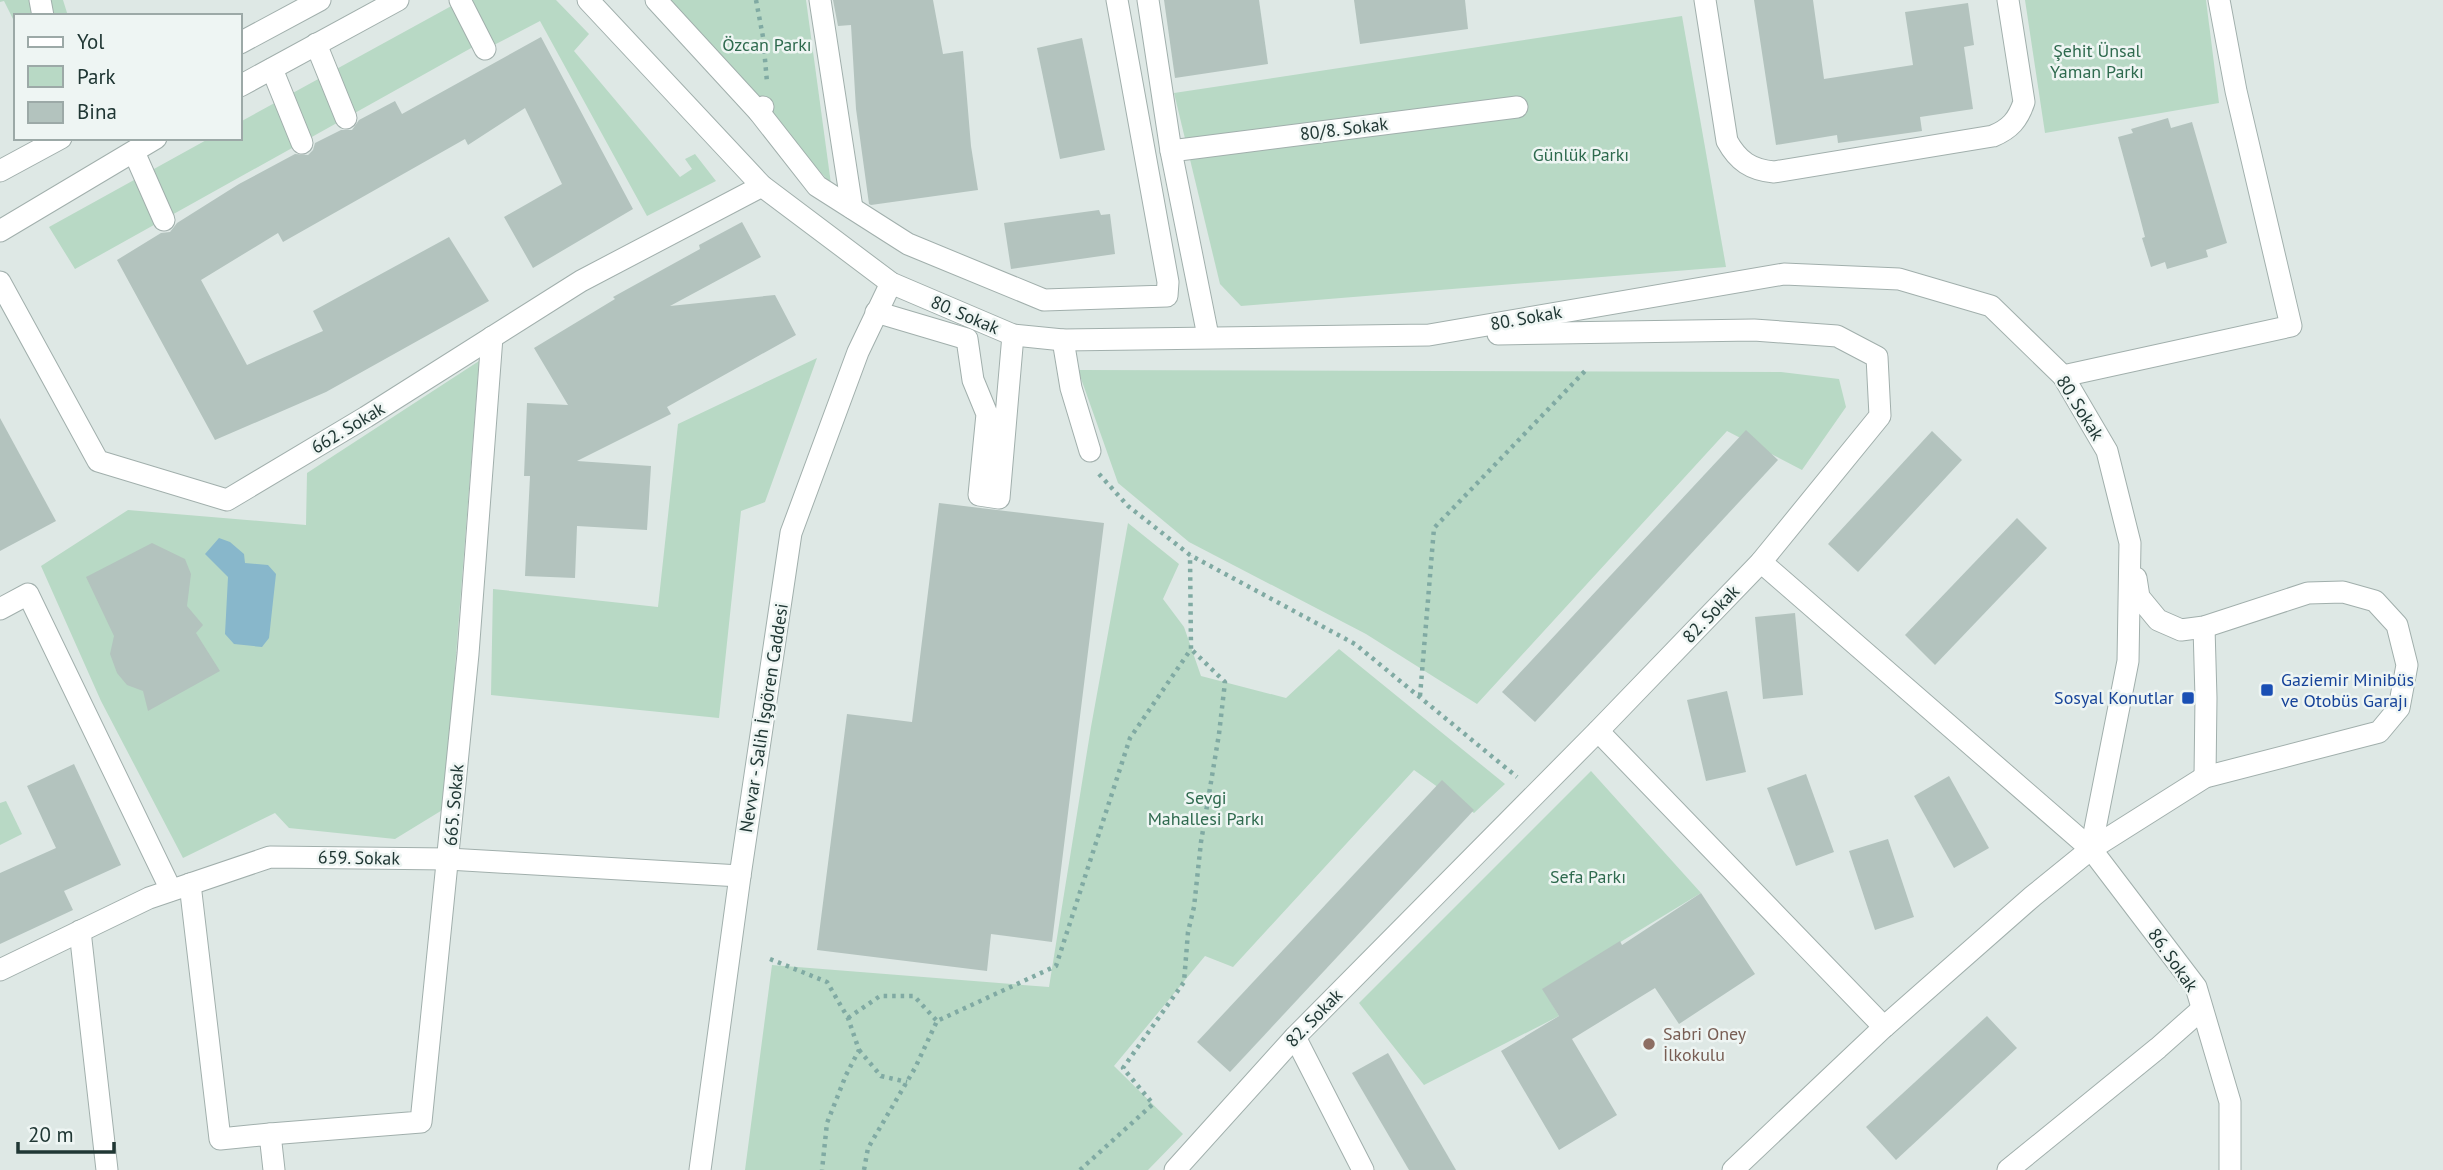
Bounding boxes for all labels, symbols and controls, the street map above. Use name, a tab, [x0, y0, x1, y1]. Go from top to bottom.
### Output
legend	[14, 14, 242, 140]
text: Yol	[77, 28, 104, 55]
park label: Özcan Parkı	[722, 33, 812, 56]
park label: Şehit Ünsal Yaman Parkı	[2050, 39, 2144, 83]
text: Park	[77, 63, 116, 90]
text: Bina	[77, 98, 117, 125]
street label: 80/8. Sokak	[1299, 112, 1390, 145]
park label: Günlük Parkı	[1533, 143, 1629, 166]
street label: 80. Sokak	[927, 290, 1003, 339]
street label: 80. Sokak	[1488, 300, 1564, 335]
street label: 80. Sokak	[2052, 371, 2110, 445]
street label: 662. Sokak	[307, 396, 389, 459]
street label: 82. Sokak	[1677, 579, 1744, 648]
street label: Nevvar - Salih İşgören Caddesi	[734, 602, 793, 834]
place label: Gaziemir Minibüs ve Otobüs Garajı	[2281, 668, 2414, 712]
marker: Gaziemir Minibüs ve Otobüs Garajı	[2259, 682, 2275, 698]
place label: Sosyal Konutlar	[2054, 686, 2174, 709]
marker: Sosyal Konutlar	[2180, 690, 2196, 706]
street label: 665. Sokak	[438, 763, 469, 847]
park label: Sevgi Mahallesi Parkı	[1148, 786, 1264, 830]
street label: 659. Sokak	[318, 845, 401, 870]
park label: Sefa Parkı	[1550, 865, 1626, 888]
street label: 86. Sokak	[2143, 924, 2204, 996]
street label: 82. Sokak	[1280, 983, 1347, 1052]
place label: Sabri Oney İlkokulu	[1663, 1022, 1747, 1066]
marker: Sabri Oney İlkokulu	[1641, 1036, 1657, 1052]
scale bar	[18, 1110, 114, 1154]
text: 20 m	[28, 1121, 74, 1148]

